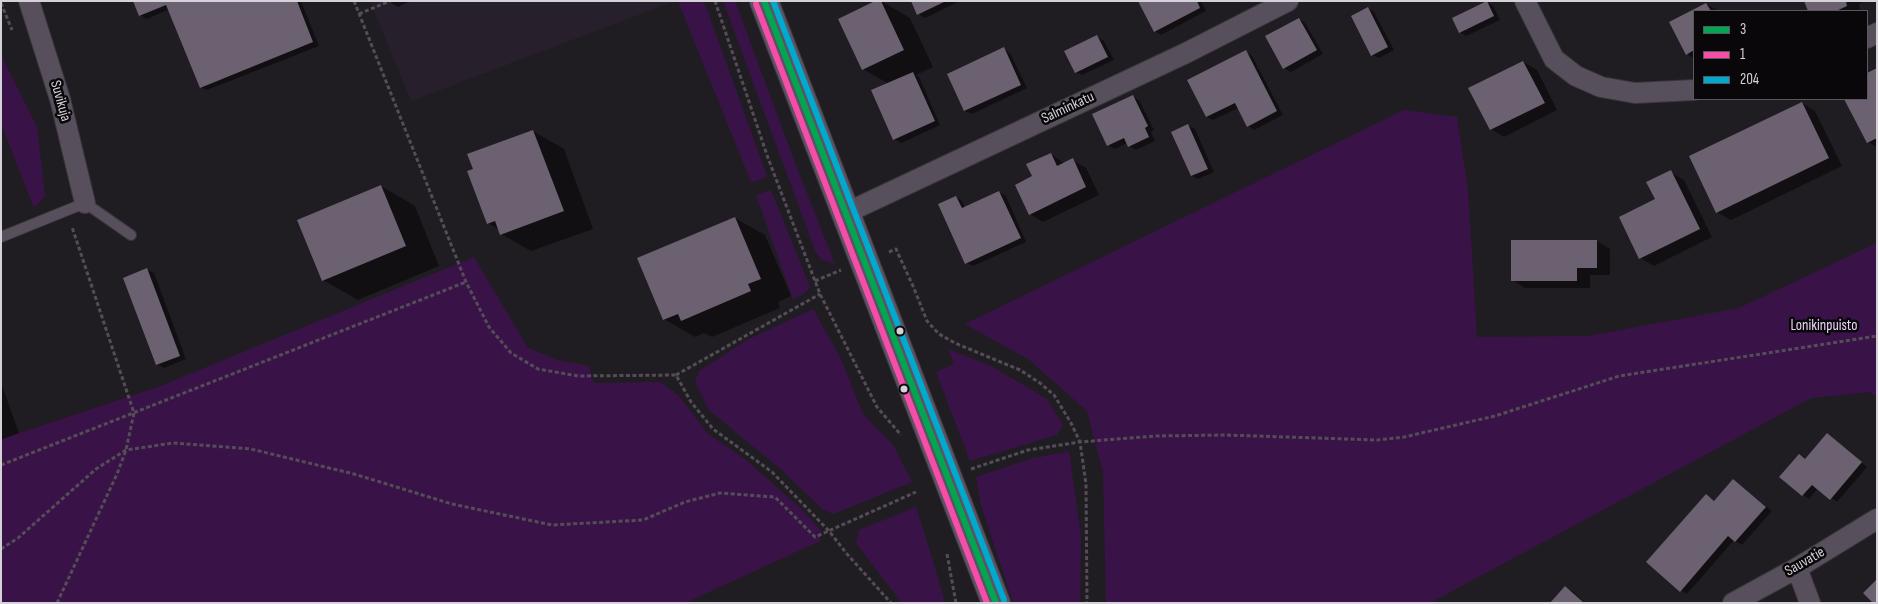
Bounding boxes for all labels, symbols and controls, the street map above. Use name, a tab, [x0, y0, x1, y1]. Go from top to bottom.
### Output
legend	[1693, 10, 1868, 100]
text: 3	[1740, 20, 1746, 39]
text: 1	[1740, 45, 1745, 64]
text: 204	[1740, 70, 1759, 89]
street label: Suvikuja	[46, 78, 74, 124]
street label: Salminkatu	[1039, 88, 1097, 128]
park label: Lonikinpuisto	[1790, 317, 1858, 335]
unlabelled marker	[895, 326, 905, 336]
unlabelled marker	[899, 384, 909, 394]
street label: Sauvatie	[1782, 543, 1828, 581]

